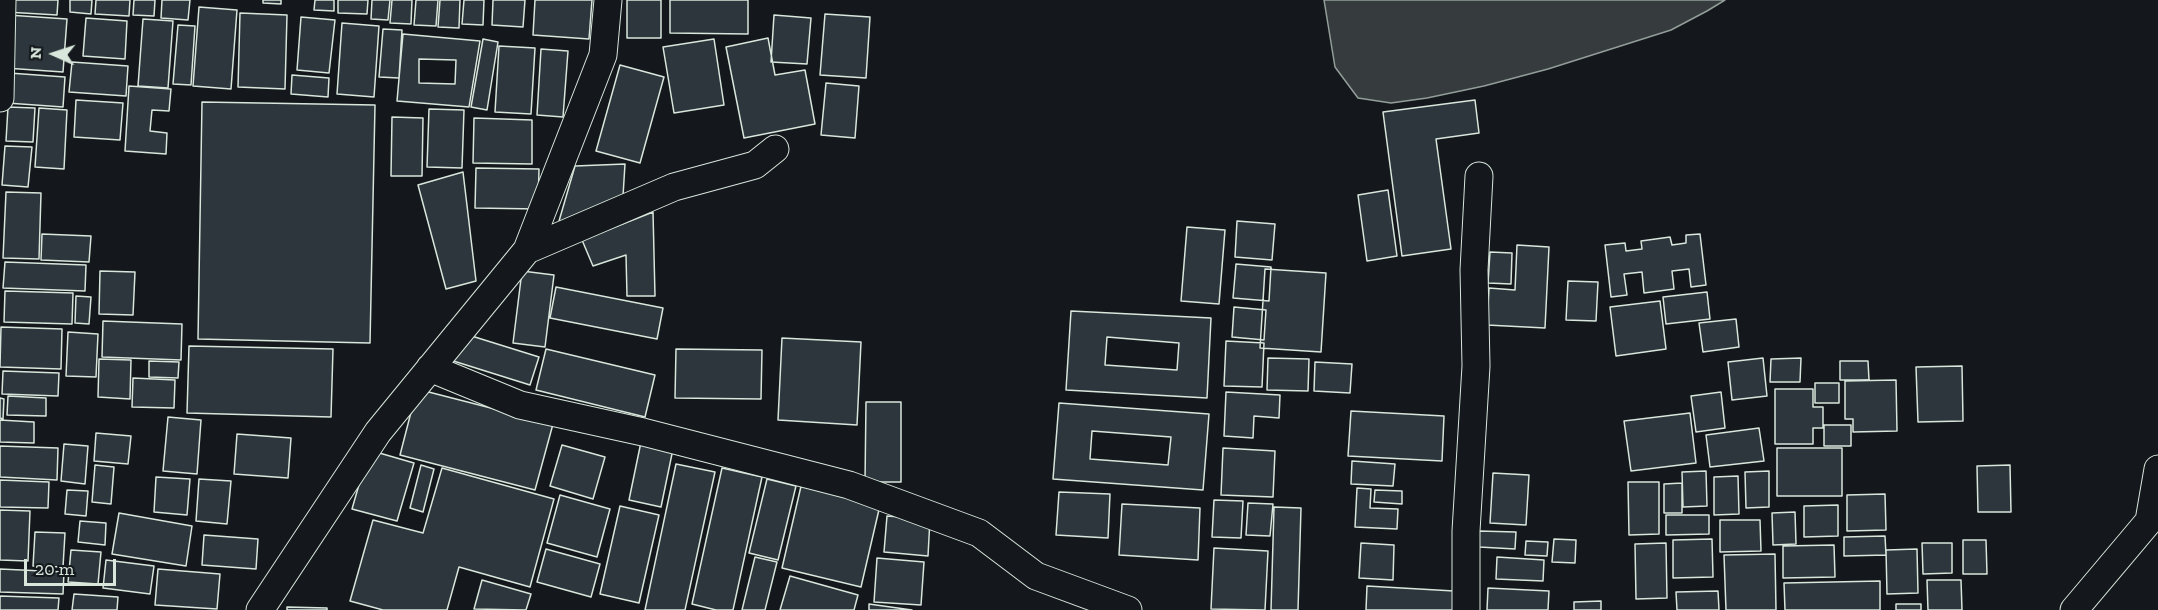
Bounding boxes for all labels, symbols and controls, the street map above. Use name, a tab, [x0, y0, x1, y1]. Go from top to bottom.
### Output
north arrow	[24, 24, 84, 84]
text: N	[26, 46, 45, 60]
scale bar	[27, 547, 118, 585]
text: 20 m	[35, 558, 74, 580]

